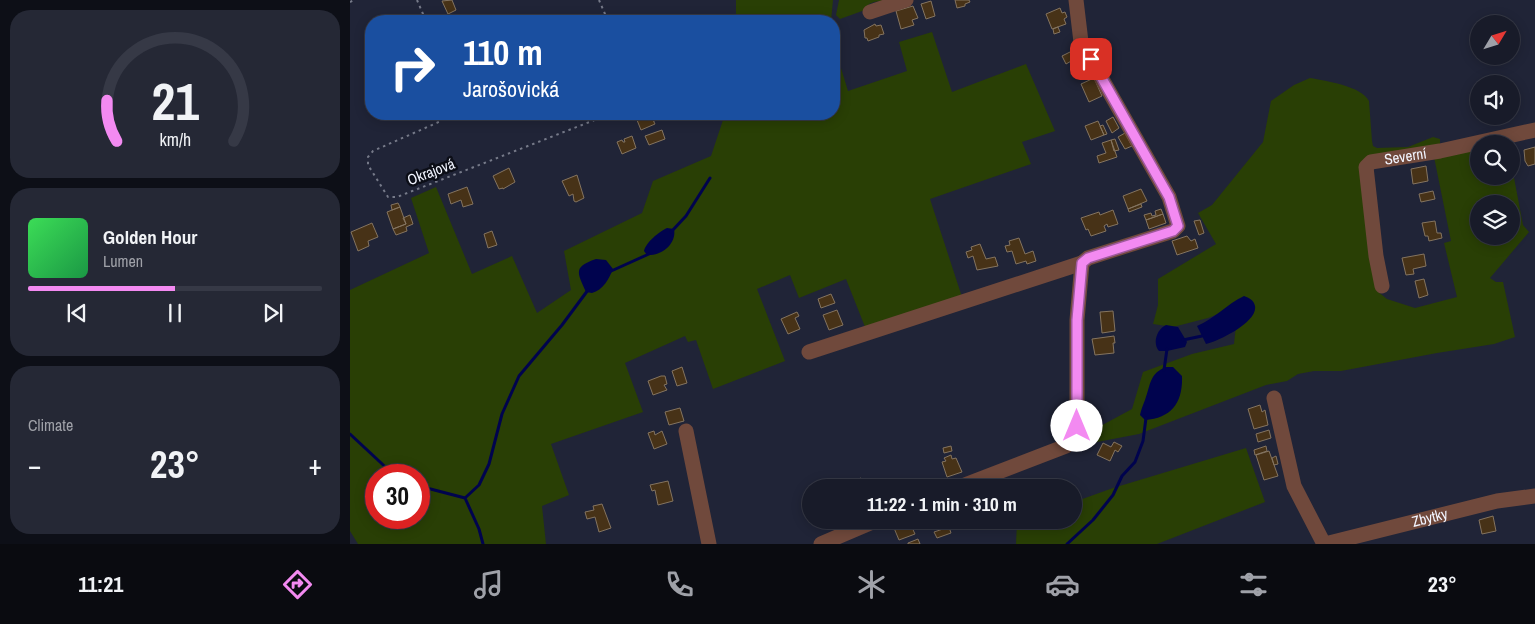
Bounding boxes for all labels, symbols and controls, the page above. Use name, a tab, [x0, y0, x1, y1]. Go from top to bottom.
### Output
north arrow	[1470, 15, 1520, 65]
map controls	[1470, 15, 1520, 245]
text: 110 m	[463, 29, 543, 76]
icon: right	[380, 35, 445, 100]
pin	[1070, 38, 1112, 80]
icon: arrive	[1077, 45, 1105, 73]
text: 21	[151, 66, 199, 136]
text: Jarošovická	[463, 74, 559, 104]
button: sound	[1470, 75, 1520, 125]
text: km/h	[159, 128, 191, 152]
button: search	[1470, 135, 1520, 185]
street label: Severní	[1383, 142, 1428, 170]
street label: Okrajová	[404, 153, 458, 190]
button: layers	[1470, 195, 1520, 245]
text: Golden Hour	[103, 224, 197, 250]
text: Lumen	[103, 250, 143, 272]
icon: previous	[63, 299, 91, 327]
icon: pause	[161, 299, 189, 327]
icon: next	[259, 299, 287, 327]
position arrow	[1050, 399, 1102, 451]
text: Climate	[28, 414, 73, 436]
text: 23°	[150, 439, 200, 490]
text: −	[28, 446, 41, 484]
text: +	[309, 446, 322, 484]
speed limit sign: 30	[365, 464, 430, 529]
text: 11:22 · 1 min · 310 m	[867, 491, 1017, 517]
street label: Zbytky	[1410, 503, 1451, 532]
icon: directions	[280, 567, 315, 602]
icon: music	[471, 567, 506, 602]
icon: phone	[662, 567, 697, 602]
icon: climate	[854, 567, 889, 602]
icon: car	[1045, 567, 1080, 602]
icon: filters	[1236, 567, 1271, 602]
text: 11:21	[78, 569, 123, 599]
text: 23°	[1428, 569, 1457, 599]

